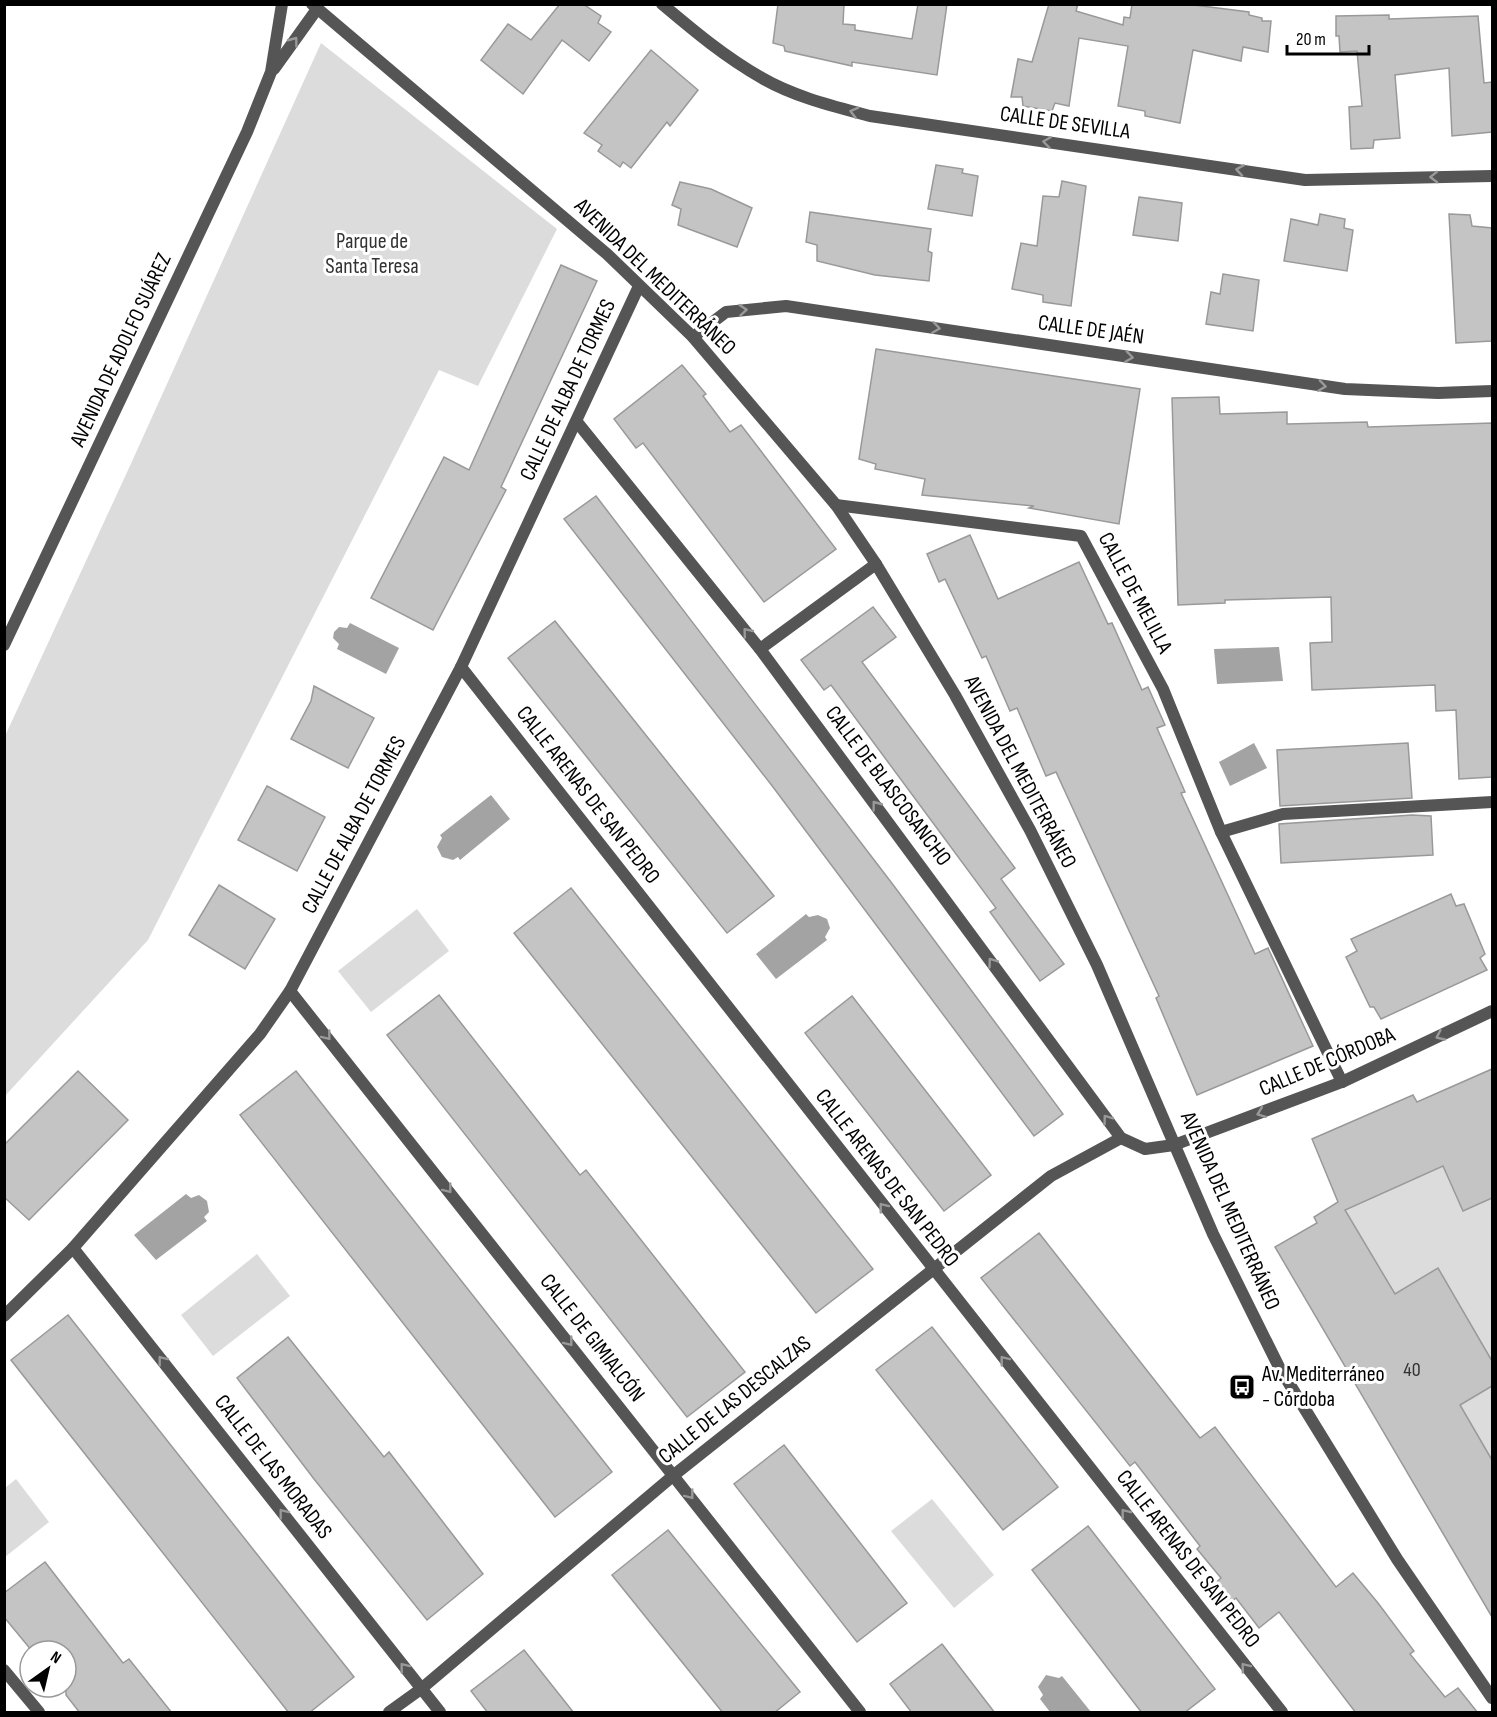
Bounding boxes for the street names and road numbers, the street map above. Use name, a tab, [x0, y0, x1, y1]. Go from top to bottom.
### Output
street label: CALLE DE SEVILLA	[998, 101, 1132, 146]
street label: AVENIDA DEL MEDITERRÁNEO	[568, 192, 741, 361]
street label: AVENIDA DE ADOLFO SUÁREZ	[64, 249, 178, 452]
street label: CALLE DE ALBA DE TORMES	[514, 295, 622, 485]
street label: CALLE DE JAÉN	[1036, 309, 1146, 351]
street label: CALLE DE MELILLA	[1092, 528, 1178, 659]
street label: AVENIDA DEL MEDITERRÁNEO	[957, 670, 1082, 873]
street label: CALLE ARENAS DE SAN PEDRO	[510, 701, 666, 889]
street label: CALLE DE BLASCOSANCHO	[819, 701, 957, 871]
street label: CALLE DE ALBA DE TORMES	[296, 732, 412, 918]
street label: CALLE DE CÓRDOBA	[1255, 1021, 1399, 1103]
street label: CALLE ARENAS DE SAN PEDRO	[809, 1084, 965, 1272]
street label: AVENIDA DEL MEDITERRÁNEO	[1174, 1107, 1286, 1314]
street label: CALLE DE GIMIALCÓN	[534, 1269, 650, 1407]
street label: CALLE DE LAS DESCALZAS	[653, 1330, 817, 1470]
street label: CALLE DE LAS MORADAS	[208, 1389, 338, 1545]
street label: CALLE ARENAS DE SAN PEDRO	[1110, 1465, 1266, 1653]

